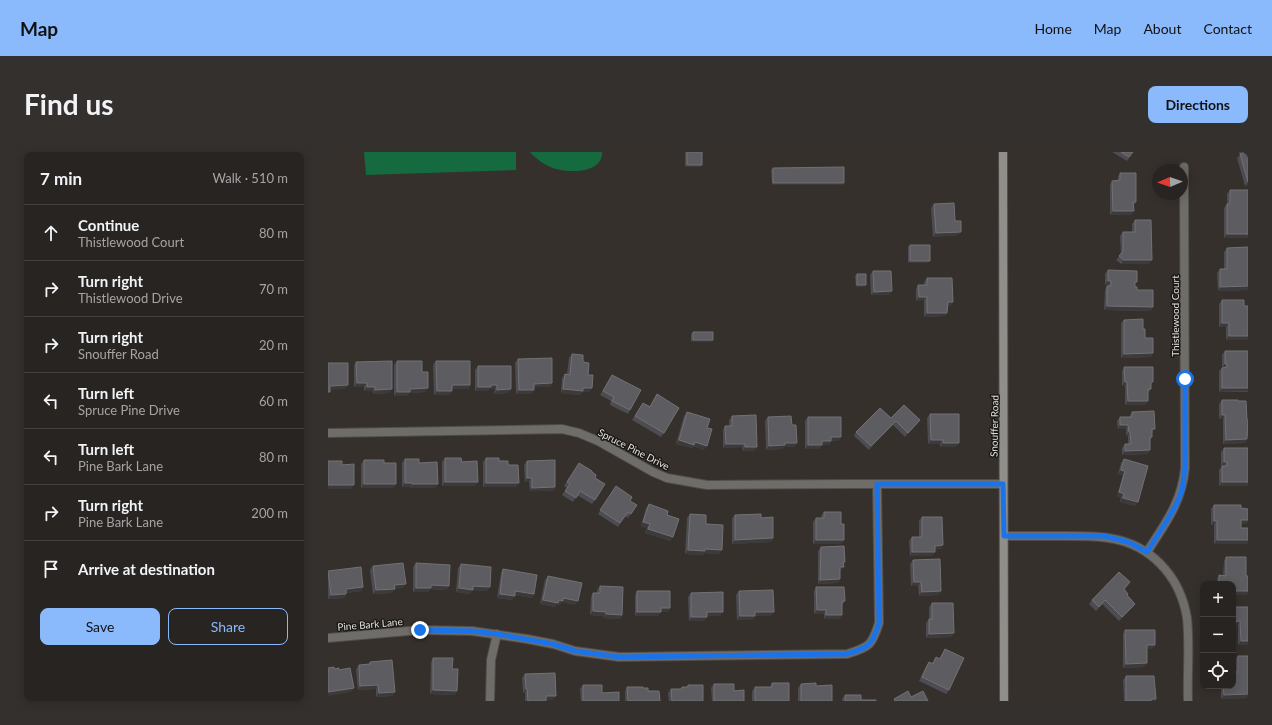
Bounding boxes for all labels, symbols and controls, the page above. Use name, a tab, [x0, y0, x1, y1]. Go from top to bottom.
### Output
text: Map	[20, 17, 58, 40]
text: Home	[1034, 20, 1072, 37]
text: Map	[1094, 20, 1121, 37]
text: About	[1143, 20, 1181, 37]
text: Contact	[1203, 20, 1252, 37]
button: Directions	[1148, 86, 1248, 123]
text: Find us	[24, 87, 114, 121]
north arrow	[1152, 164, 1188, 200]
text: 7 min	[40, 168, 82, 189]
text: Walk · 510 m	[212, 170, 288, 186]
text: Continue	[78, 216, 139, 234]
icon: ahead	[40, 222, 62, 244]
text: 80 m	[259, 225, 288, 241]
text: Thistlewood Court	[78, 234, 184, 250]
text: Turn right	[78, 272, 143, 290]
street label: Thistlewood Court	[1169, 275, 1181, 357]
icon: right	[40, 278, 62, 300]
text: 70 m	[259, 281, 288, 297]
text: Thistlewood Drive	[78, 290, 183, 306]
text: Turn right	[78, 328, 143, 346]
icon: right	[40, 334, 62, 356]
text: 20 m	[259, 337, 288, 353]
text: Snouffer Road	[78, 346, 159, 362]
route start	[1176, 370, 1194, 388]
text: Turn left	[78, 384, 134, 402]
icon: left	[40, 390, 62, 412]
text: 60 m	[259, 393, 288, 409]
street label: Snouffer Road	[987, 395, 1001, 457]
text: Spruce Pine Drive	[78, 402, 180, 418]
street label: Spruce Pine Drive	[596, 426, 672, 472]
text: Turn left	[78, 440, 134, 458]
icon: left	[40, 446, 62, 468]
text: 80 m	[259, 449, 288, 465]
text: Pine Bark Lane	[78, 458, 163, 474]
text: Turn right	[78, 496, 143, 514]
icon: right	[40, 502, 62, 524]
text: 200 m	[251, 505, 288, 521]
text: Pine Bark Lane	[78, 514, 163, 530]
icon: arrive	[40, 558, 62, 580]
text: Arrive at destination	[78, 560, 215, 578]
map controls	[1200, 581, 1236, 689]
button: +	[1200, 581, 1236, 617]
button: Save	[40, 608, 160, 645]
button: Share	[168, 608, 288, 645]
street label: Pine Bark Lane	[337, 615, 403, 633]
button: −	[1200, 617, 1236, 653]
route end	[411, 621, 429, 639]
button: locate	[1200, 653, 1236, 689]

